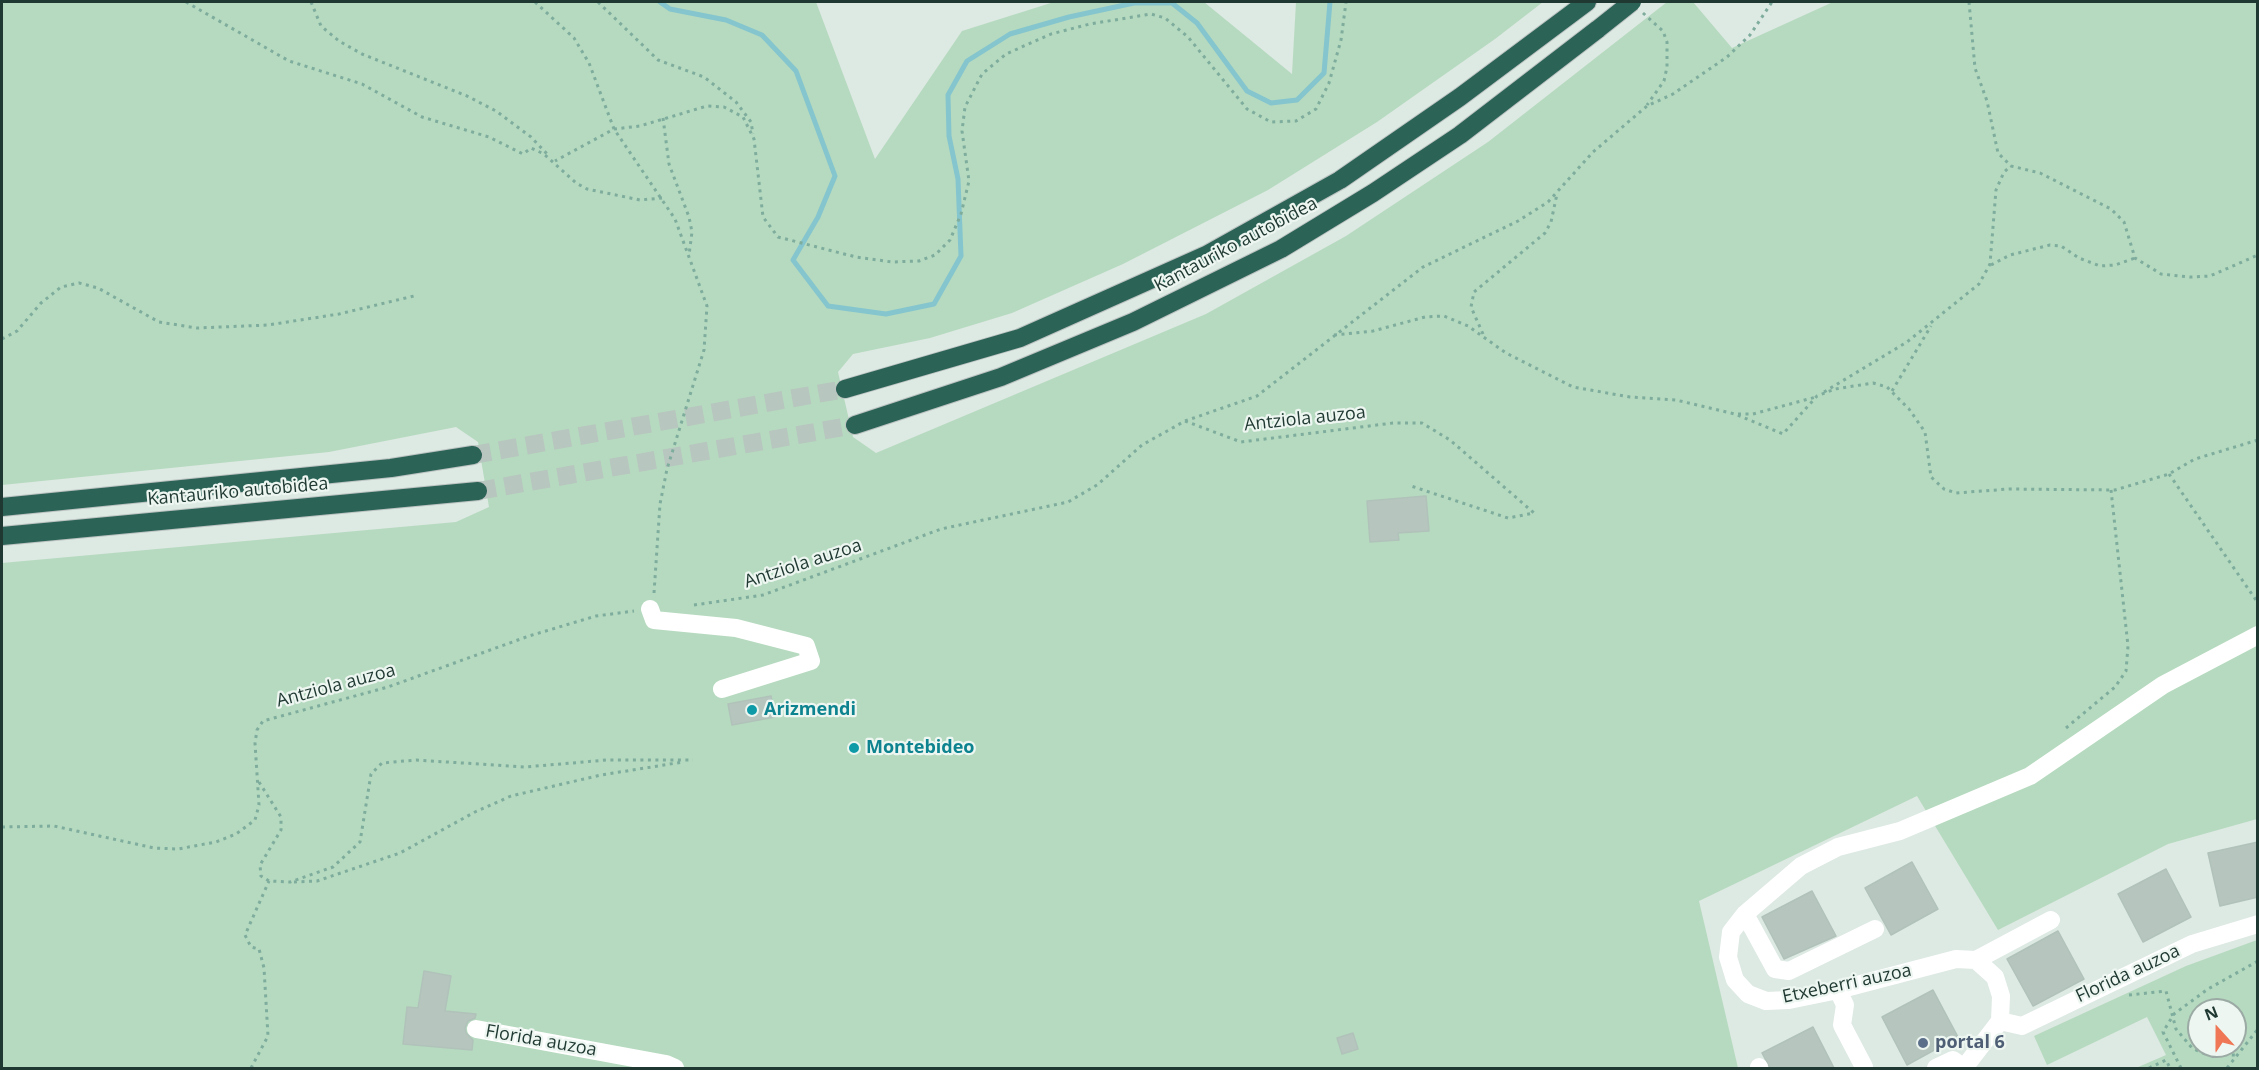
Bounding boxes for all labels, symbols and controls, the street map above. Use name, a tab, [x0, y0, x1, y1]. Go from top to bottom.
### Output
street label: Kantauriko autobidea	[1151, 193, 1321, 297]
street label: Antziola auzoa	[1243, 402, 1367, 436]
street label: Kantauriko autobidea	[147, 473, 329, 511]
street label: Antziola auzoa	[742, 535, 864, 593]
street label: Antziola auzoa	[274, 660, 398, 712]
place label: Arizmendi	[764, 699, 856, 721]
marker: Arizmendi	[745, 703, 759, 717]
place label: Montebideo	[866, 737, 974, 759]
marker: Montebideo	[847, 741, 861, 755]
street label: Florida auzoa	[2072, 940, 2184, 1008]
street label: Etxeberri auzoa	[1781, 960, 1913, 1008]
north arrow	[2187, 998, 2247, 1058]
text: N	[2201, 1000, 2221, 1026]
street label: Florida auzoa	[484, 1021, 598, 1061]
place label: portal 6	[1935, 1032, 2005, 1054]
marker: portal 6	[1916, 1036, 1930, 1050]

